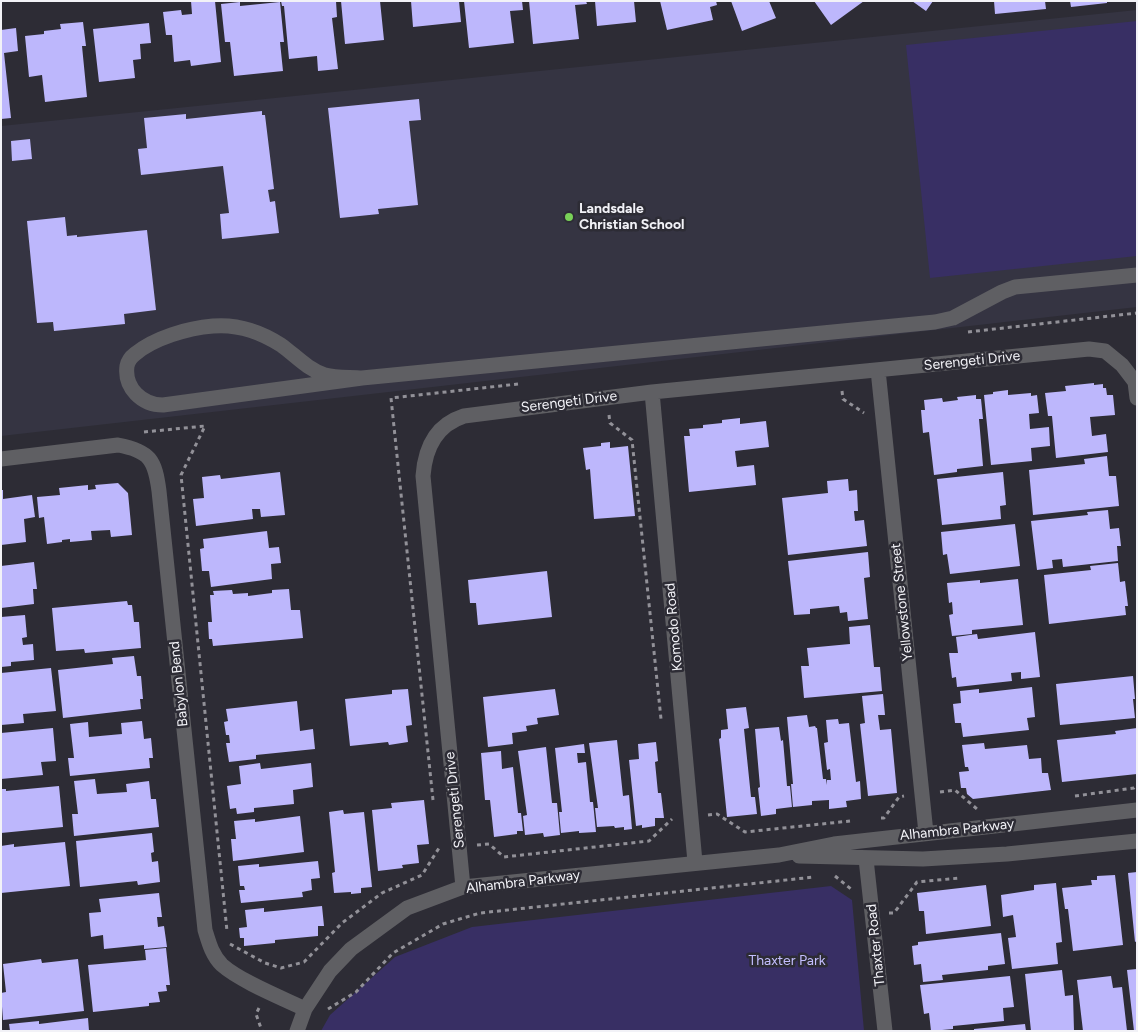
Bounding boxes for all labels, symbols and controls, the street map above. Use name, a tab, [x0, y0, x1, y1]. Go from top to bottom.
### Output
place label: Landsdale Christian School	[579, 201, 685, 233]
marker: Landsdale Christian School	[563, 211, 575, 223]
street label: Serengeti Drive	[923, 348, 1021, 374]
street label: Serengeti Drive	[520, 388, 618, 416]
street label: Yellowstone Street	[887, 542, 917, 662]
street label: Komodo Road	[662, 582, 686, 672]
street label: Babylon Bend	[166, 640, 192, 728]
street label: Serengeti Drive	[442, 751, 468, 849]
street label: Alhambra Parkway	[899, 816, 1015, 844]
street label: Alhambra Parkway	[465, 867, 581, 897]
street label: Thaxter Road	[863, 903, 889, 987]
park label: Thaxter Park	[748, 953, 826, 969]

